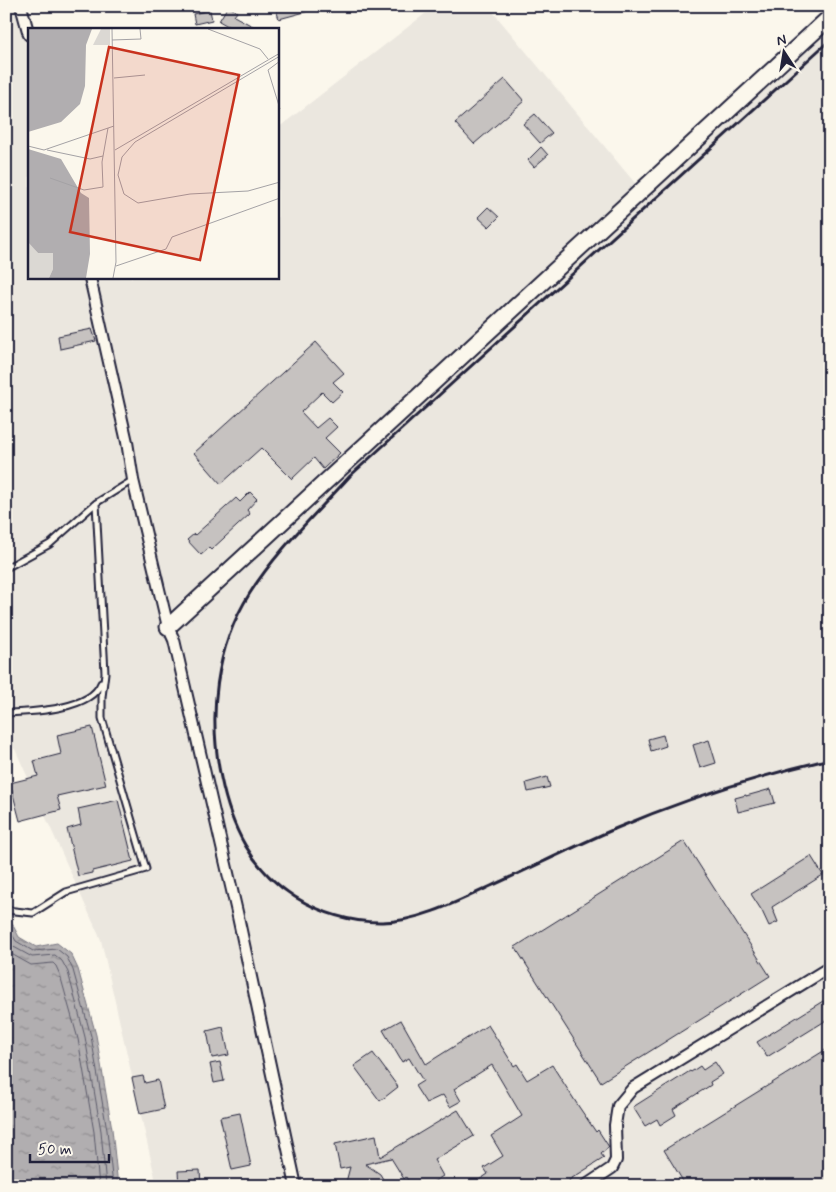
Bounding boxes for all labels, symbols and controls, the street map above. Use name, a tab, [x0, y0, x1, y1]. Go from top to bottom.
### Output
inset map	[28, 28, 279, 279]
north arrow	[758, 28, 808, 78]
text: N	[775, 30, 788, 50]
scale bar	[30, 1132, 109, 1164]
text: 50 m	[38, 1140, 72, 1160]

